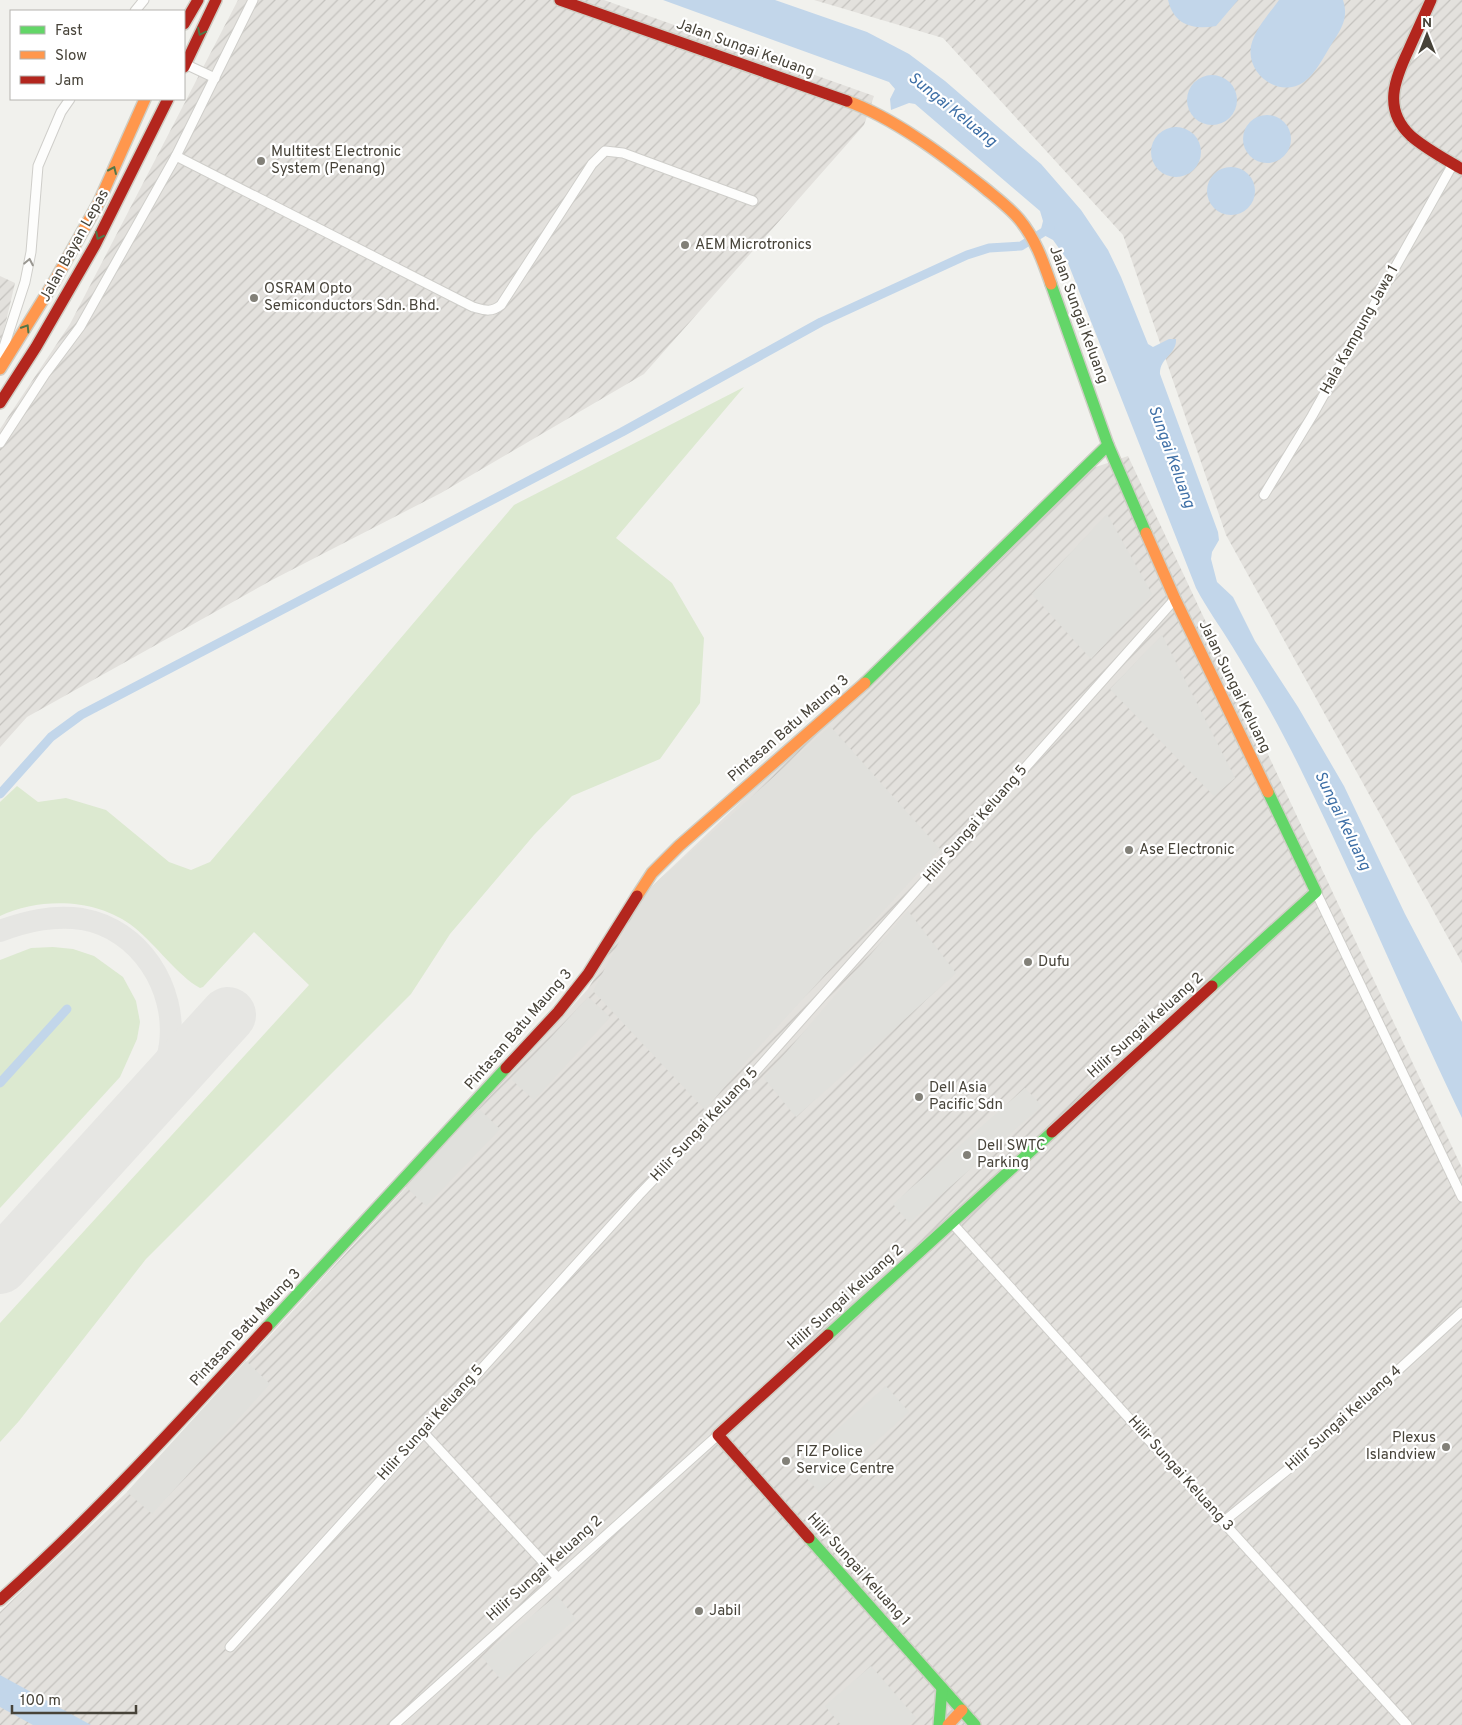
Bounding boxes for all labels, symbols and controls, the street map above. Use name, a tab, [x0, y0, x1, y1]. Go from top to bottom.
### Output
legend	[10, 10, 185, 100]
north arrow	[1402, 10, 1452, 60]
street label: Jalan Sungai Keluang	[673, 15, 817, 83]
text: N	[1422, 15, 1432, 32]
text: Fast	[55, 22, 83, 41]
one-way arrow	[197, 27, 207, 36]
text: Slow	[55, 47, 87, 66]
water label: Sungai Keluang	[904, 68, 1000, 152]
text: Jam	[55, 72, 84, 91]
place label: Multitest Electronic System (Penang)	[271, 143, 401, 179]
marker: Multitest Electronic System (Penang)	[255, 155, 267, 167]
one-way arrow	[106, 167, 116, 176]
street label: Jalan Bayan Lepas	[36, 186, 114, 306]
one-way arrow	[95, 231, 105, 240]
place label: AEM Microtronics	[695, 236, 812, 255]
marker: AEM Microtronics	[679, 239, 691, 251]
street label: Jalan Sungai Keluang	[1044, 243, 1112, 387]
one-way arrow	[24, 257, 34, 266]
street label: Hala Kampung Jawa 1	[1317, 262, 1403, 398]
place label: OSRAM Opto Semiconductors Sdn. Bhd.	[264, 280, 439, 316]
marker: OSRAM Opto Semiconductors Sdn. Bhd.	[248, 292, 260, 304]
one-way arrow	[19, 324, 29, 333]
water label: Sungai Keluang	[1143, 403, 1199, 511]
street label: Jalan Sungai Keluang	[1194, 618, 1274, 756]
street label: Pintasan Batu Maung 3	[724, 671, 854, 787]
street label: Hilir Sungai Keluang 5	[920, 761, 1032, 887]
water label: Sungai Keluang	[1309, 768, 1375, 874]
place label: Ase Electronic	[1139, 841, 1235, 860]
marker: Ase Electronic	[1123, 844, 1135, 856]
place label: Dufu	[1038, 953, 1070, 972]
marker: Dufu	[1022, 956, 1034, 968]
street label: Pintasan Batu Maung 3	[461, 965, 577, 1095]
street label: Hilir Sungai Keluang 2	[1084, 969, 1208, 1083]
street label: Hilir Sungai Keluang 5	[647, 1064, 763, 1186]
place label: Dell Asia Pacific Sdn	[929, 1079, 1003, 1115]
marker: Dell Asia Pacific Sdn	[913, 1091, 925, 1103]
place label: Dell SWTC Parking	[977, 1137, 1046, 1173]
marker: Dell SWTC Parking	[961, 1149, 973, 1161]
street label: Hilir Sungai Keluang 2	[784, 1241, 908, 1355]
street label: Pintasan Batu Maung 3	[186, 1265, 306, 1391]
street label: Hilir Sungai Keluang 5	[374, 1361, 488, 1485]
street label: Hilir Sungai Keluang 4	[1282, 1362, 1406, 1476]
street label: Hilir Sungai Keluang 3	[1123, 1412, 1237, 1536]
place label: Plexus Islandview	[1366, 1429, 1436, 1465]
marker: Plexus Islandview	[1440, 1441, 1452, 1453]
place label: FIZ Police Service Centre	[796, 1443, 894, 1479]
marker: FIZ Police Service Centre	[780, 1455, 792, 1467]
street label: Hilir Sungai Keluang 1	[802, 1509, 914, 1631]
street label: Hilir Sungai Keluang 2	[483, 1512, 607, 1626]
place label: Jabil	[709, 1602, 741, 1621]
marker: Jabil	[693, 1605, 705, 1617]
scale bar	[12, 1682, 136, 1714]
text: 100 m	[20, 1692, 61, 1711]

